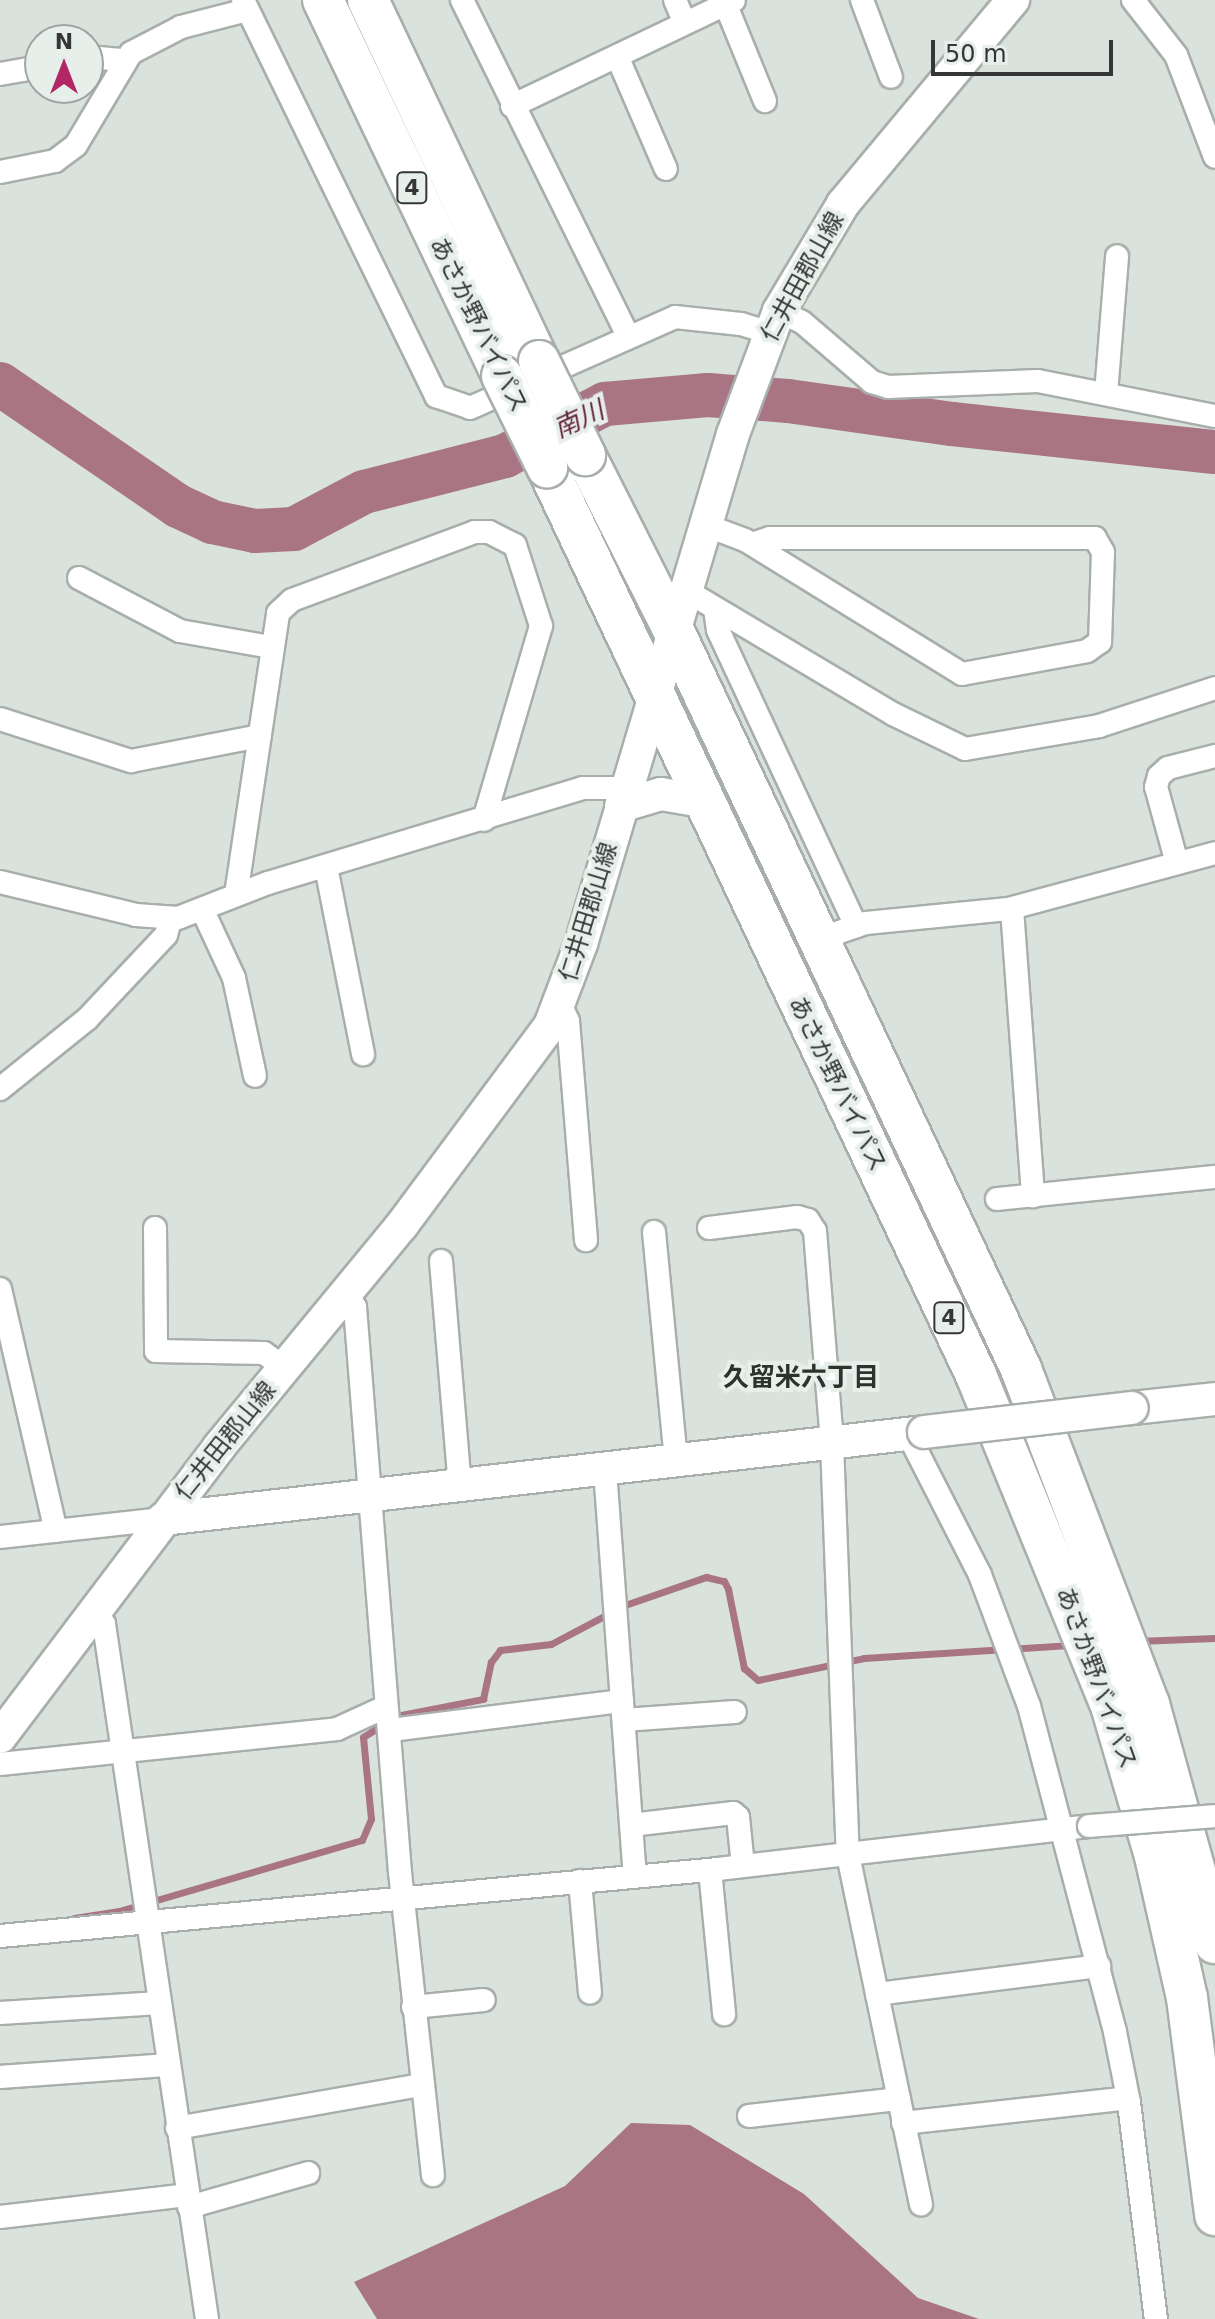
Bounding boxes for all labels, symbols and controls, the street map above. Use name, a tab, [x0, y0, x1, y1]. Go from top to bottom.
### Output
north arrow	[24, 24, 104, 104]
scale bar	[935, 24, 1117, 74]
text: N	[55, 29, 73, 54]
text: 50 m	[945, 40, 1007, 68]
road number: 4	[396, 170, 428, 206]
street label: 仁井田郡山線	[755, 207, 851, 347]
street label: あさか野バイパス	[423, 232, 533, 418]
water label: 南川	[549, 395, 609, 445]
street label: 仁井田郡山線	[554, 839, 624, 985]
street label: あさか野バイパス	[782, 991, 892, 1177]
road number: 4	[933, 1300, 965, 1336]
district label: 久留米六丁目	[723, 1362, 879, 1394]
street label: 仁井田郡山線	[169, 1376, 283, 1506]
street label: あさか野バイパス	[1050, 1583, 1142, 1773]

